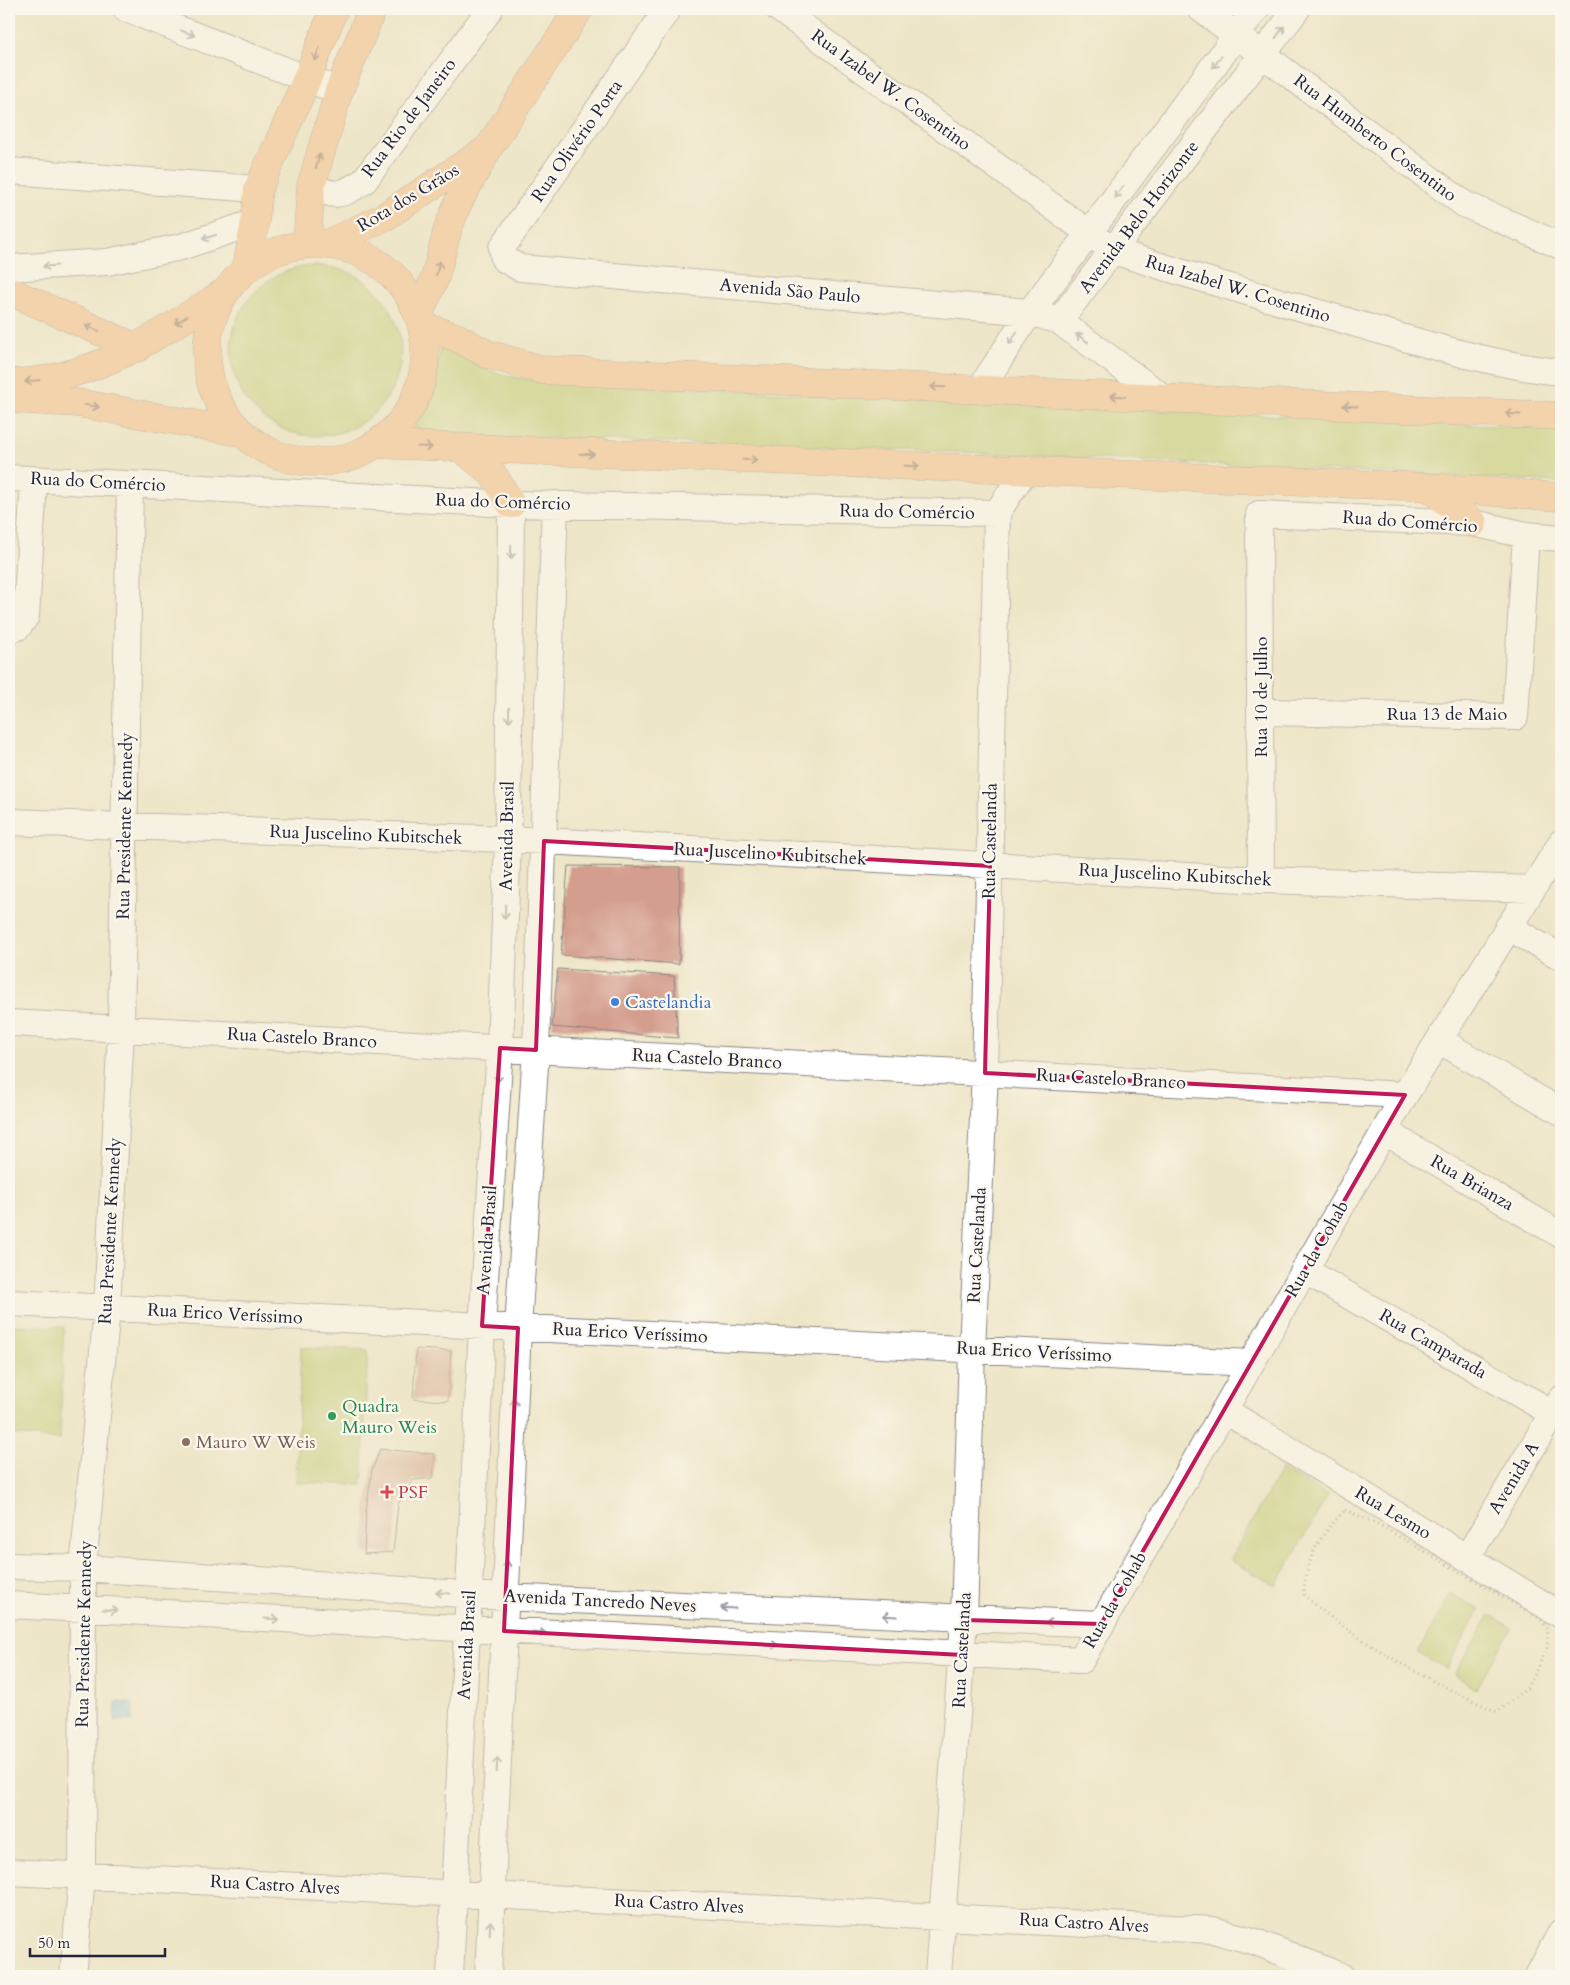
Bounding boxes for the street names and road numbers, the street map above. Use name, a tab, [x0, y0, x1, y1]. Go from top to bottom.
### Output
street label: Rua Izabel W. Cosentino	[806, 23, 976, 157]
street label: Rua Rio de Janeiro	[356, 53, 462, 183]
street label: Rua Humberto Cosentino	[1288, 68, 1462, 208]
street label: Rua Olivério Porta	[525, 75, 629, 207]
street label: Avenida Belo Horizonte	[1073, 135, 1205, 299]
street label: Rota dos Grãos	[352, 158, 464, 238]
street label: Rua Izabel W. Cosentino	[1142, 249, 1334, 329]
street label: Avenida São Paulo	[718, 272, 862, 310]
street label: Rua do Comércio	[30, 466, 167, 498]
street label: Rua do Comércio	[435, 487, 571, 517]
street label: Rua do Comércio	[839, 498, 975, 526]
street label: Rua do Comércio	[1342, 505, 1479, 539]
street label: Rua 10 de Julho	[1249, 636, 1274, 757]
street label: Rua 13 de Maio	[1387, 702, 1507, 727]
street label: Rua Presidente Kennedy	[111, 732, 139, 920]
street label: Avenida Brasil	[494, 780, 520, 891]
street label: Rua Castelanda	[976, 782, 1004, 899]
street label: Rua Juscelino Kubitschek	[269, 819, 463, 851]
street label: Rua Juscelino Kubitschek	[673, 836, 868, 872]
street label: Rua Juscelino Kubitschek	[1078, 857, 1273, 893]
street label: Rua Castelo Branco	[226, 1022, 378, 1054]
street label: Rua Castelo Branco	[631, 1043, 783, 1075]
street label: Rua Castelo Branco	[1035, 1063, 1187, 1095]
street label: Rua Presidente Kennedy	[93, 1136, 127, 1325]
street label: Rua Brianza	[1426, 1149, 1519, 1217]
street label: Avenida Brasil	[471, 1184, 503, 1296]
street label: Rua Castelanda	[961, 1186, 993, 1304]
street label: Rua da Cohab	[1279, 1196, 1355, 1302]
street label: Rua Erico Veríssimo	[147, 1297, 304, 1331]
street label: Rua Camparada	[1374, 1303, 1492, 1385]
street label: Rua Erico Veríssimo	[552, 1316, 709, 1350]
street label: Rua Erico Veríssimo	[956, 1335, 1113, 1369]
street label: Avenida A	[1483, 1437, 1546, 1519]
street label: Rua Lesmo	[1350, 1480, 1436, 1546]
street label: Rua Presidente Kennedy	[70, 1540, 98, 1728]
street label: Rua da Cohab	[1077, 1547, 1153, 1653]
street label: Avenida Tancredo Neves	[503, 1583, 697, 1619]
street label: Avenida Brasil	[452, 1589, 482, 1700]
street label: Rua Castelanda	[946, 1591, 978, 1709]
street label: Rua Castro Alves	[209, 1869, 341, 1901]
street label: Rua Castro Alves	[613, 1888, 745, 1920]
street label: Rua Castro Alves	[1018, 1907, 1150, 1939]

